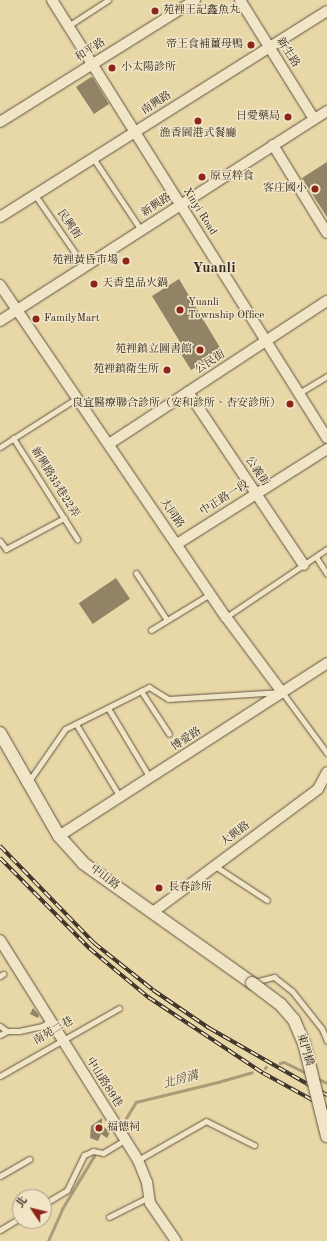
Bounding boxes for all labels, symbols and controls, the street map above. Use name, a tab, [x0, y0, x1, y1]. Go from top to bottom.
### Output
place label: 苑裡王記鑫魚丸	[163, 4, 240, 18]
marker: 苑裡王記鑫魚丸	[150, 6, 160, 16]
street label: 新生路	[273, 36, 301, 70]
street label: 和平路	[74, 37, 108, 65]
place label: 帝王食補薑母鴨	[166, 38, 243, 52]
marker: 帝王食補薑母鴨	[246, 40, 256, 50]
place label: 小太陽診所	[121, 61, 176, 75]
marker: 小太陽診所	[106, 62, 118, 74]
street label: 南興路	[140, 90, 174, 118]
place label: 日愛藥局	[236, 110, 280, 124]
marker: 日愛藥局	[283, 112, 293, 122]
marker: 漁香園港式餐廳	[193, 116, 203, 126]
place label: 漁香園港式餐廳	[160, 127, 236, 141]
place label: 原豆粹食	[210, 170, 254, 184]
marker: 原豆粹食	[197, 172, 207, 182]
place label: 客庄國小	[263, 182, 307, 196]
marker: 客庄國小	[310, 184, 320, 194]
street label: Xinyi Road	[179, 186, 219, 238]
street label: 新興路	[140, 191, 174, 221]
street label: 民興街	[53, 208, 83, 242]
place label: 苑裡黃昏市場	[52, 254, 118, 268]
marker: 苑裡黃昏市場	[121, 256, 131, 266]
district label: Yuanli	[192, 260, 236, 278]
place label: 天香皇品火鍋	[102, 277, 168, 291]
marker: 天香皇品火鍋	[89, 279, 99, 289]
place label: Yuanli Township Office	[188, 297, 264, 323]
marker: Yuanli Township Office	[175, 305, 185, 315]
place label: FamilyMart	[44, 312, 100, 326]
marker: FamilyMart	[31, 314, 41, 324]
place label: 苑裡鎮立圖書館	[115, 343, 192, 357]
marker: 苑裡鎮立圖書館	[195, 345, 205, 355]
street label: 公民街	[194, 348, 228, 378]
place label: 苑裡鎮衛生所	[93, 363, 159, 377]
marker: 苑裡鎮衛生所	[162, 365, 172, 375]
place label: 良宜醫療聯合診所（安和診所、杏安診所）	[72, 397, 281, 411]
marker: 良宜醫療聯合診所（安和診所、杏安診所）	[284, 398, 296, 410]
street label: 新興路35巷22弄	[27, 445, 81, 521]
street label: 公義街	[241, 455, 271, 489]
street label: 中正路一段	[198, 479, 252, 519]
street label: 大同路	[156, 497, 186, 531]
street label: 博愛路	[170, 725, 204, 755]
street label: 大興路	[219, 820, 253, 850]
street label: 中山路	[87, 863, 121, 893]
place label: 長春診所	[168, 881, 212, 895]
marker: 長春診所	[153, 882, 165, 894]
street label: 南苑二巷	[32, 1015, 76, 1049]
street label: 東門橋	[293, 1032, 315, 1068]
street label: 中山路89巷	[82, 1056, 124, 1110]
water label: 北房溝	[162, 1069, 200, 1093]
place label: 福德祠	[107, 1121, 140, 1135]
marker: 福德祠	[94, 1123, 104, 1133]
north arrow	[12, 1189, 52, 1229]
text: 北	[15, 1195, 30, 1210]

